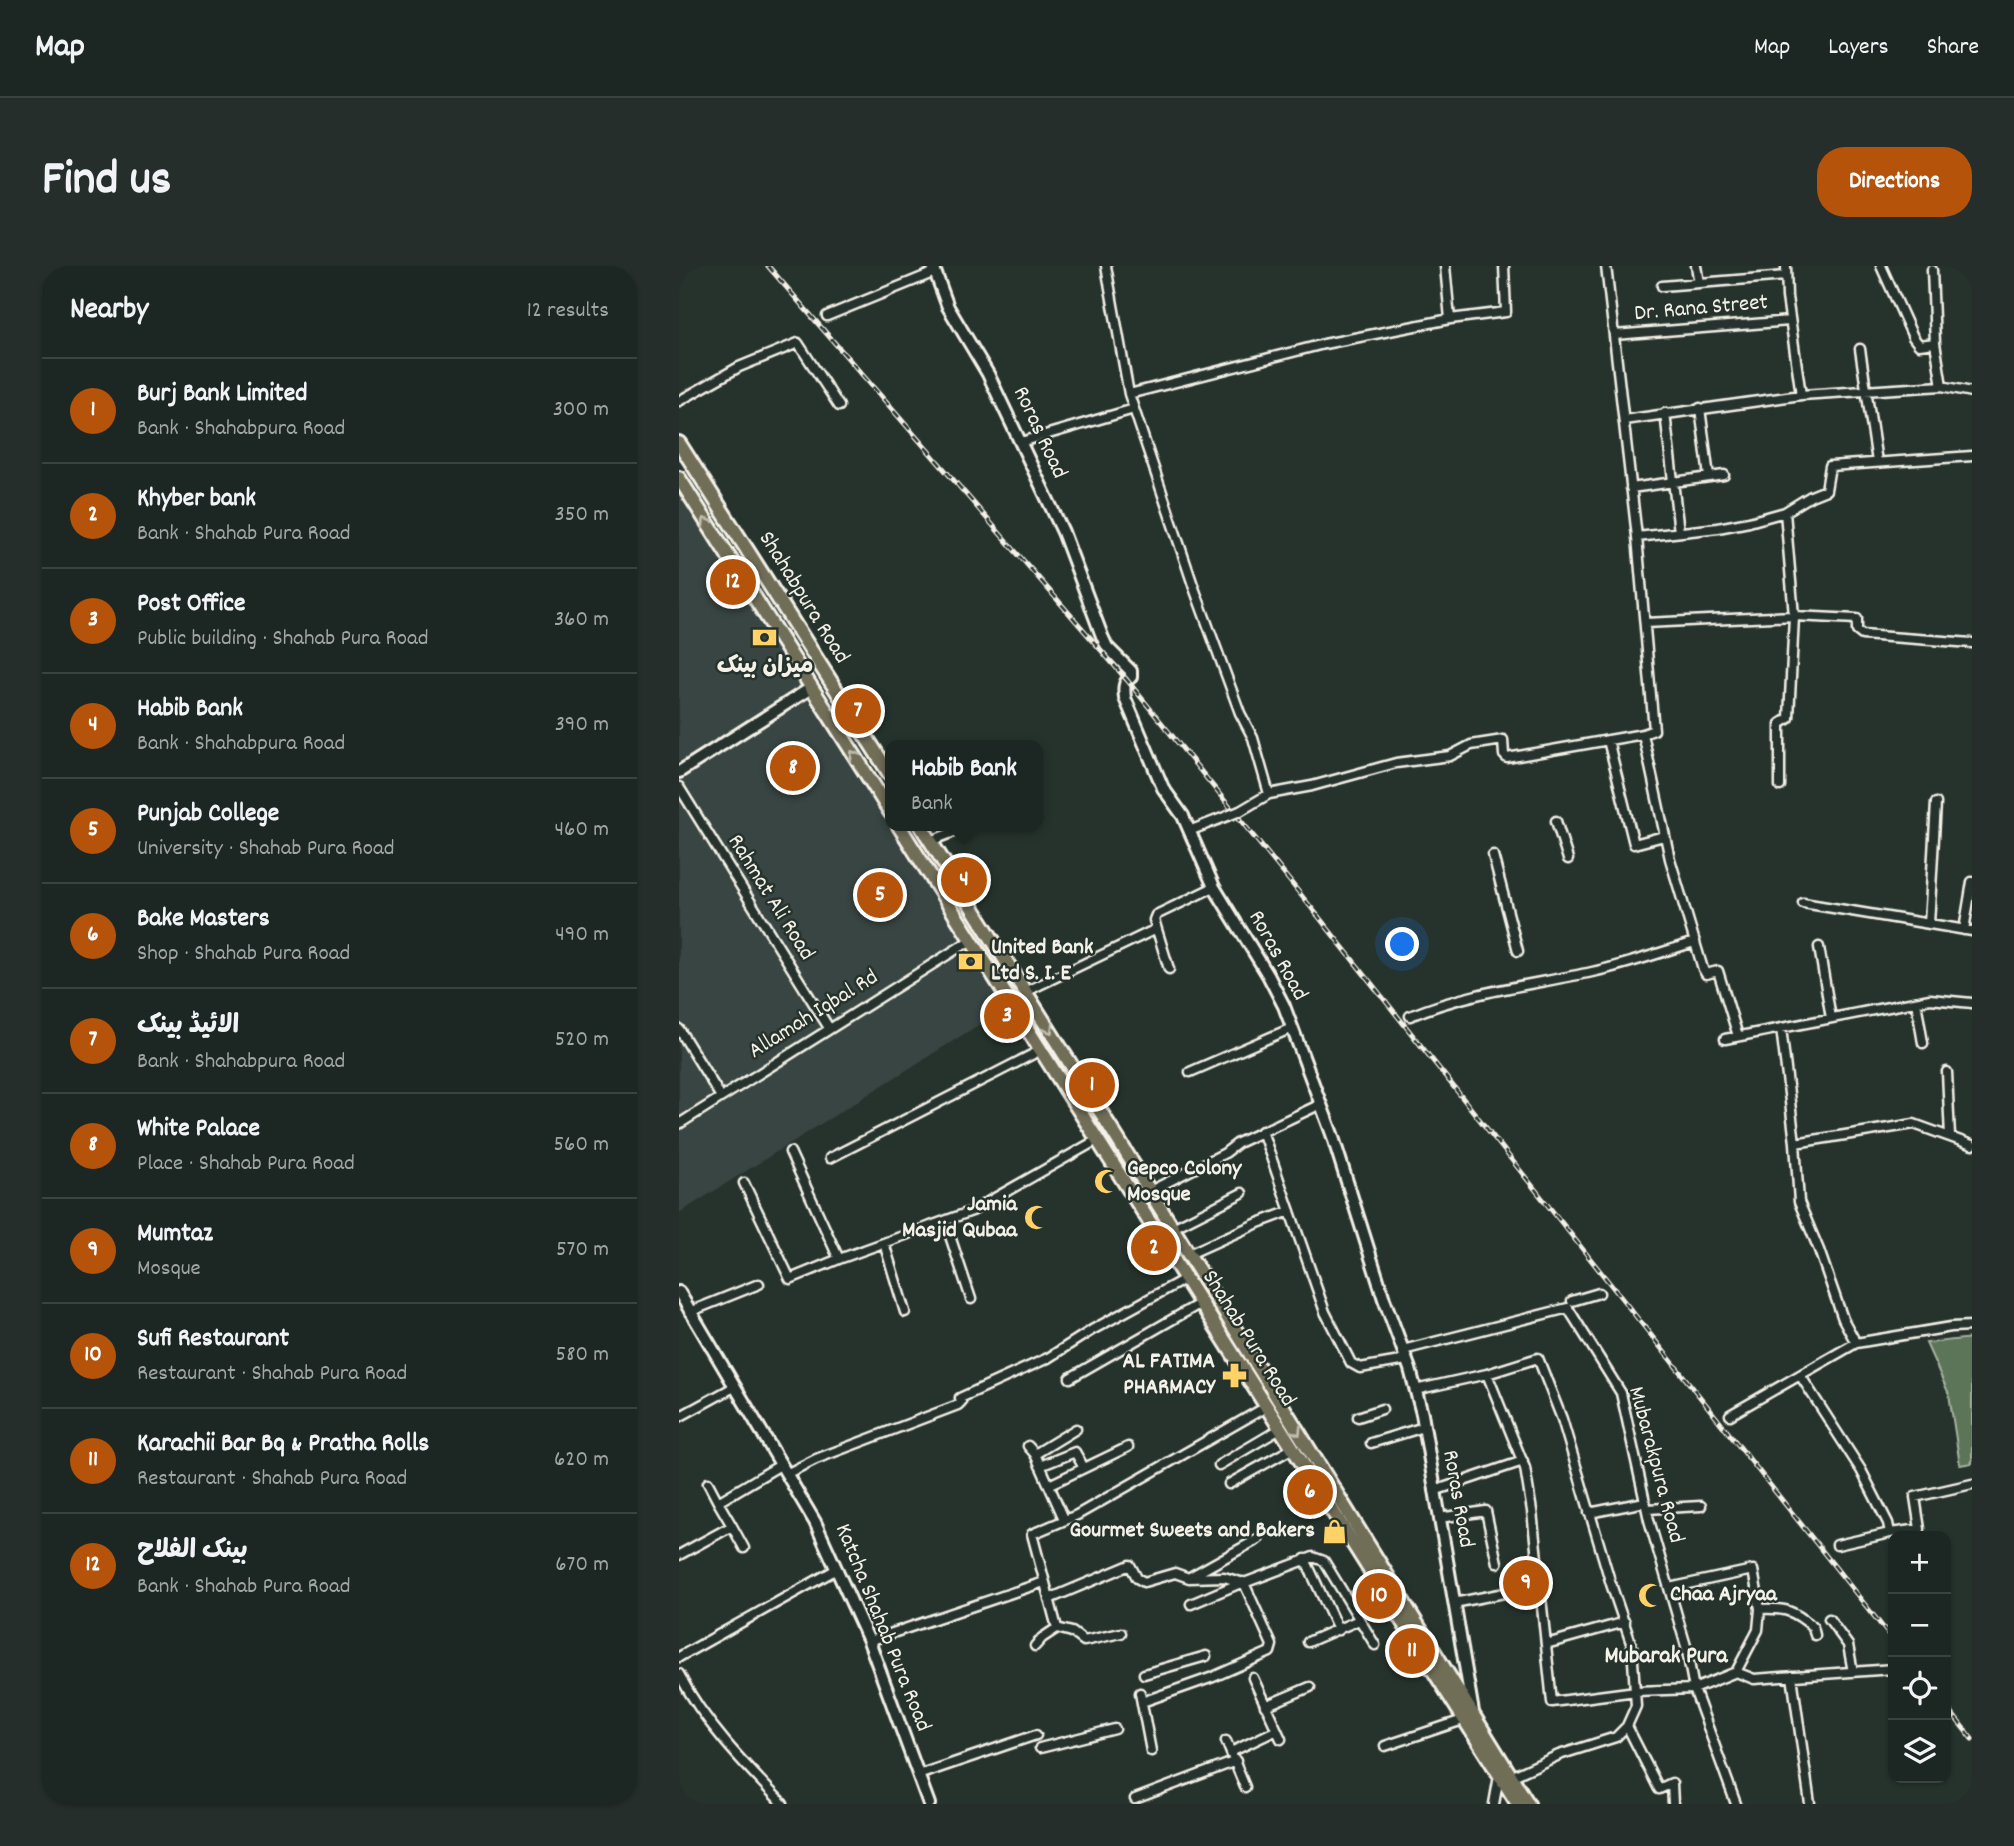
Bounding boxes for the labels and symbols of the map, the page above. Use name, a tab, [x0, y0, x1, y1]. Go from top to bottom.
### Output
street label: Dr. Rana Street	[1633, 287, 1769, 331]
street label: Roras Road	[1003, 381, 1075, 485]
one-way arrow	[702, 516, 715, 529]
street label: Shahabpura Road	[749, 525, 857, 671]
pin: 12	[710, 556, 756, 608]
bank icon: میزان بینک	[751, 623, 779, 651]
place label: میزان بینک	[717, 651, 813, 684]
pin: 7	[835, 685, 881, 737]
pin: 8	[770, 742, 816, 794]
one-way arrow	[849, 750, 862, 763]
street label: Rahmat Ali Road	[718, 828, 822, 968]
pin: 4	[941, 854, 987, 906]
pin: 5	[857, 869, 903, 921]
street label: Roras Road	[1239, 905, 1315, 1007]
your location	[1385, 927, 1419, 961]
place label: United Bank Ltd S. I. E	[991, 932, 1094, 991]
bank icon: United Bank Ltd S. I. E	[957, 947, 985, 975]
street label: Allamah Iqbal Rd	[743, 962, 885, 1068]
pin: 3	[984, 990, 1030, 1042]
one-way arrow	[1040, 1021, 1053, 1034]
pin: 1	[1069, 1059, 1115, 1111]
place label: Gepco Colony Mosque	[1127, 1153, 1243, 1212]
mosque icon: Gepco Colony Mosque	[1093, 1168, 1121, 1196]
place label: Jamia Masjid Qubaa	[902, 1189, 1018, 1248]
mosque icon: Jamia Masjid Qubaa	[1023, 1204, 1051, 1232]
pin: 2	[1131, 1222, 1177, 1274]
street label: Shahab Pura Road	[1193, 1264, 1303, 1414]
place label: AL FATIMA PHARMACY	[1123, 1346, 1217, 1405]
pharmacy icon: AL FATIMA PHARMACY	[1221, 1361, 1249, 1389]
street label: Mubarakpura Road	[1618, 1383, 1692, 1547]
one-way arrow	[1289, 1423, 1302, 1436]
street label: Roras Road	[1432, 1448, 1482, 1550]
pin: 6	[1287, 1466, 1333, 1518]
place label: Gourmet Sweets and Bakers	[1069, 1515, 1315, 1548]
shop icon: Gourmet Sweets and Bakers	[1321, 1517, 1349, 1545]
street label: Katcha Shahab Pura Road	[825, 1519, 939, 1737]
pin: 9	[1503, 1557, 1549, 1609]
pin: 10	[1356, 1570, 1402, 1622]
place label: Chaa Ajryaa	[1670, 1579, 1778, 1612]
mosque icon: Chaa Ajryaa	[1636, 1581, 1664, 1609]
pin: 11	[1389, 1625, 1435, 1677]
district label: Mubarak Pura	[1605, 1640, 1728, 1674]

